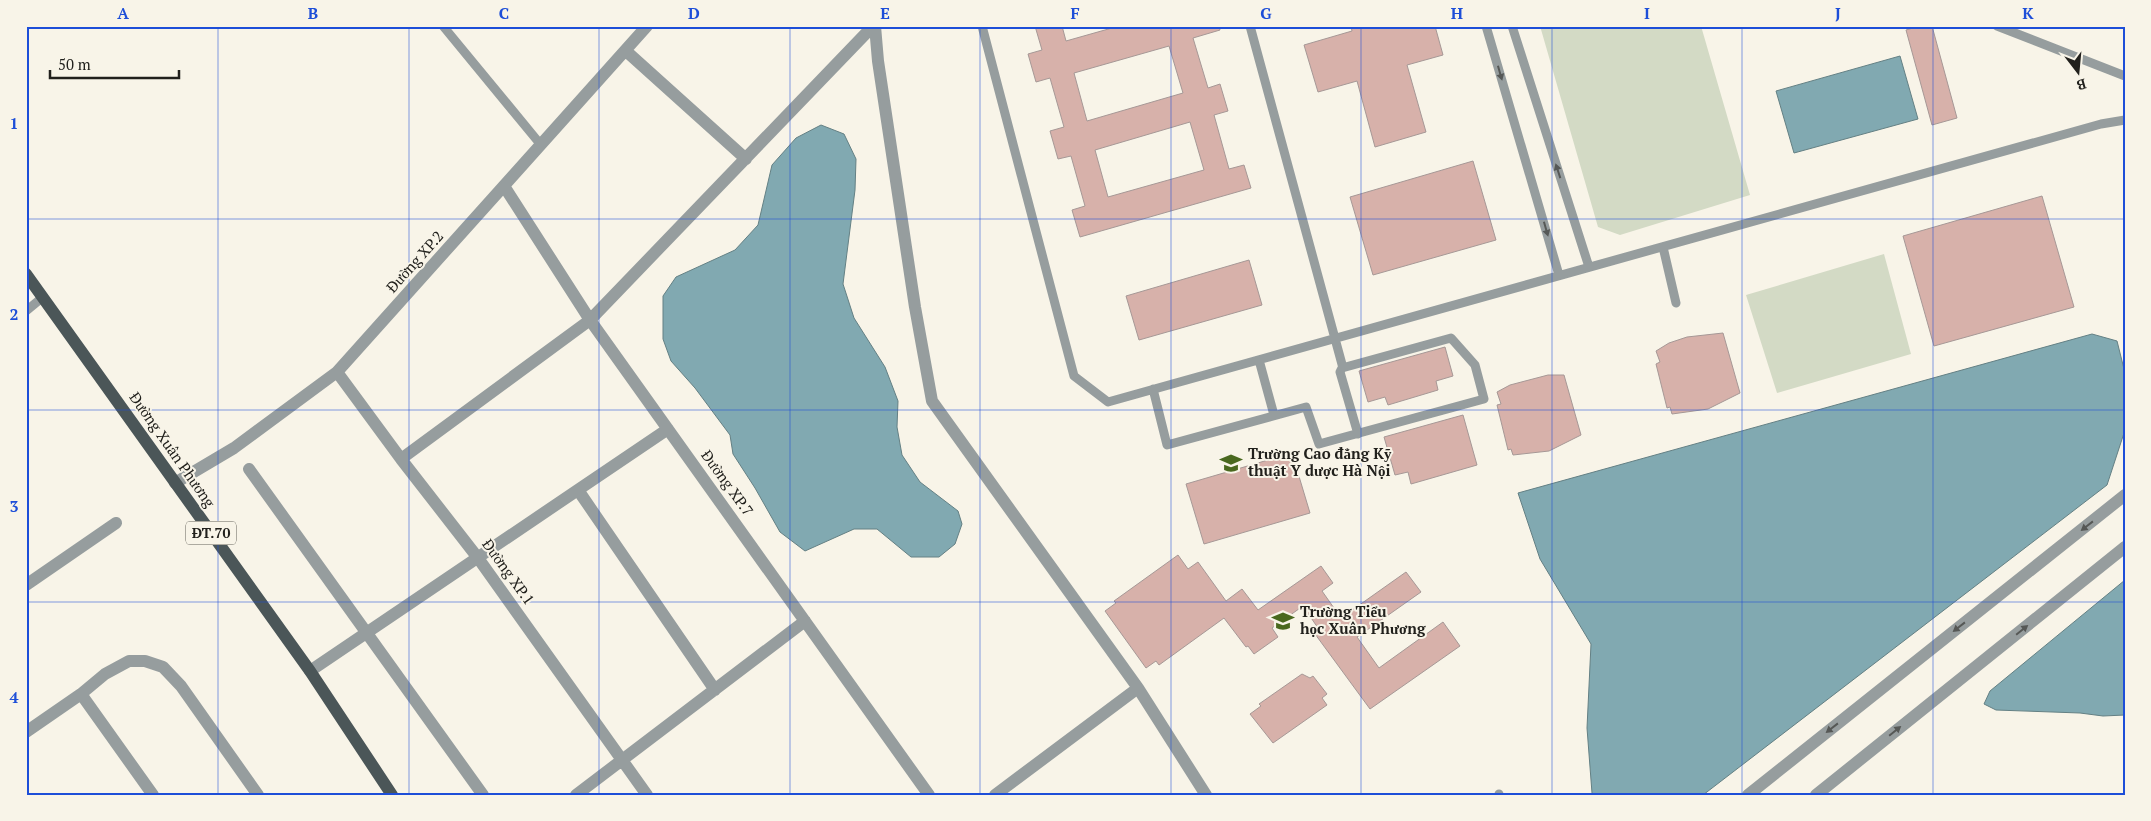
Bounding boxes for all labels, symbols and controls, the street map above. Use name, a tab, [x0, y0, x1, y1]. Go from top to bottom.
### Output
text: A	[117, 2, 129, 24]
text: B	[308, 2, 318, 24]
text: C	[499, 2, 509, 24]
text: D	[688, 2, 700, 24]
text: E	[880, 2, 890, 24]
text: F	[1070, 2, 1080, 24]
text: G	[1260, 2, 1272, 24]
text: H	[1451, 2, 1463, 24]
text: I	[1644, 2, 1650, 24]
text: J	[1835, 2, 1841, 24]
text: K	[2022, 2, 2034, 24]
scale bar	[50, 48, 179, 80]
north arrow	[2054, 48, 2104, 98]
text: 50 m	[58, 54, 91, 74]
one-way arrow	[1496, 66, 1504, 81]
text: B	[2075, 75, 2089, 95]
text: 1	[9, 112, 19, 134]
one-way arrow	[1554, 163, 1562, 178]
one-way arrow	[1542, 222, 1550, 237]
street label: Đường XP.2	[381, 226, 447, 296]
text: 2	[9, 303, 19, 325]
street label: Đường Xuân Phương	[125, 388, 221, 512]
place label: Trường Cao đẳng Kỹ thuật Y dược Hà Nội	[1248, 443, 1392, 480]
street label: Đường XP.7	[697, 446, 758, 519]
school or university icon: Trường Cao đẳng Kỹ thuật Y dược Hà Nội	[1218, 450, 1244, 476]
text: 3	[9, 495, 19, 517]
one-way arrow	[2080, 520, 2093, 531]
road number: ĐT.70	[186, 522, 236, 544]
street label: Đường XP.1	[478, 535, 539, 608]
place label: Trường Tiểu học Xuân Phương	[1300, 601, 1426, 638]
school or university icon: Trường Tiểu học Xuân Phương	[1270, 608, 1296, 634]
one-way arrow	[1953, 621, 1966, 632]
one-way arrow	[2015, 624, 2028, 635]
text: 4	[9, 686, 19, 708]
one-way arrow	[1825, 723, 1839, 733]
one-way arrow	[1888, 726, 1901, 737]

